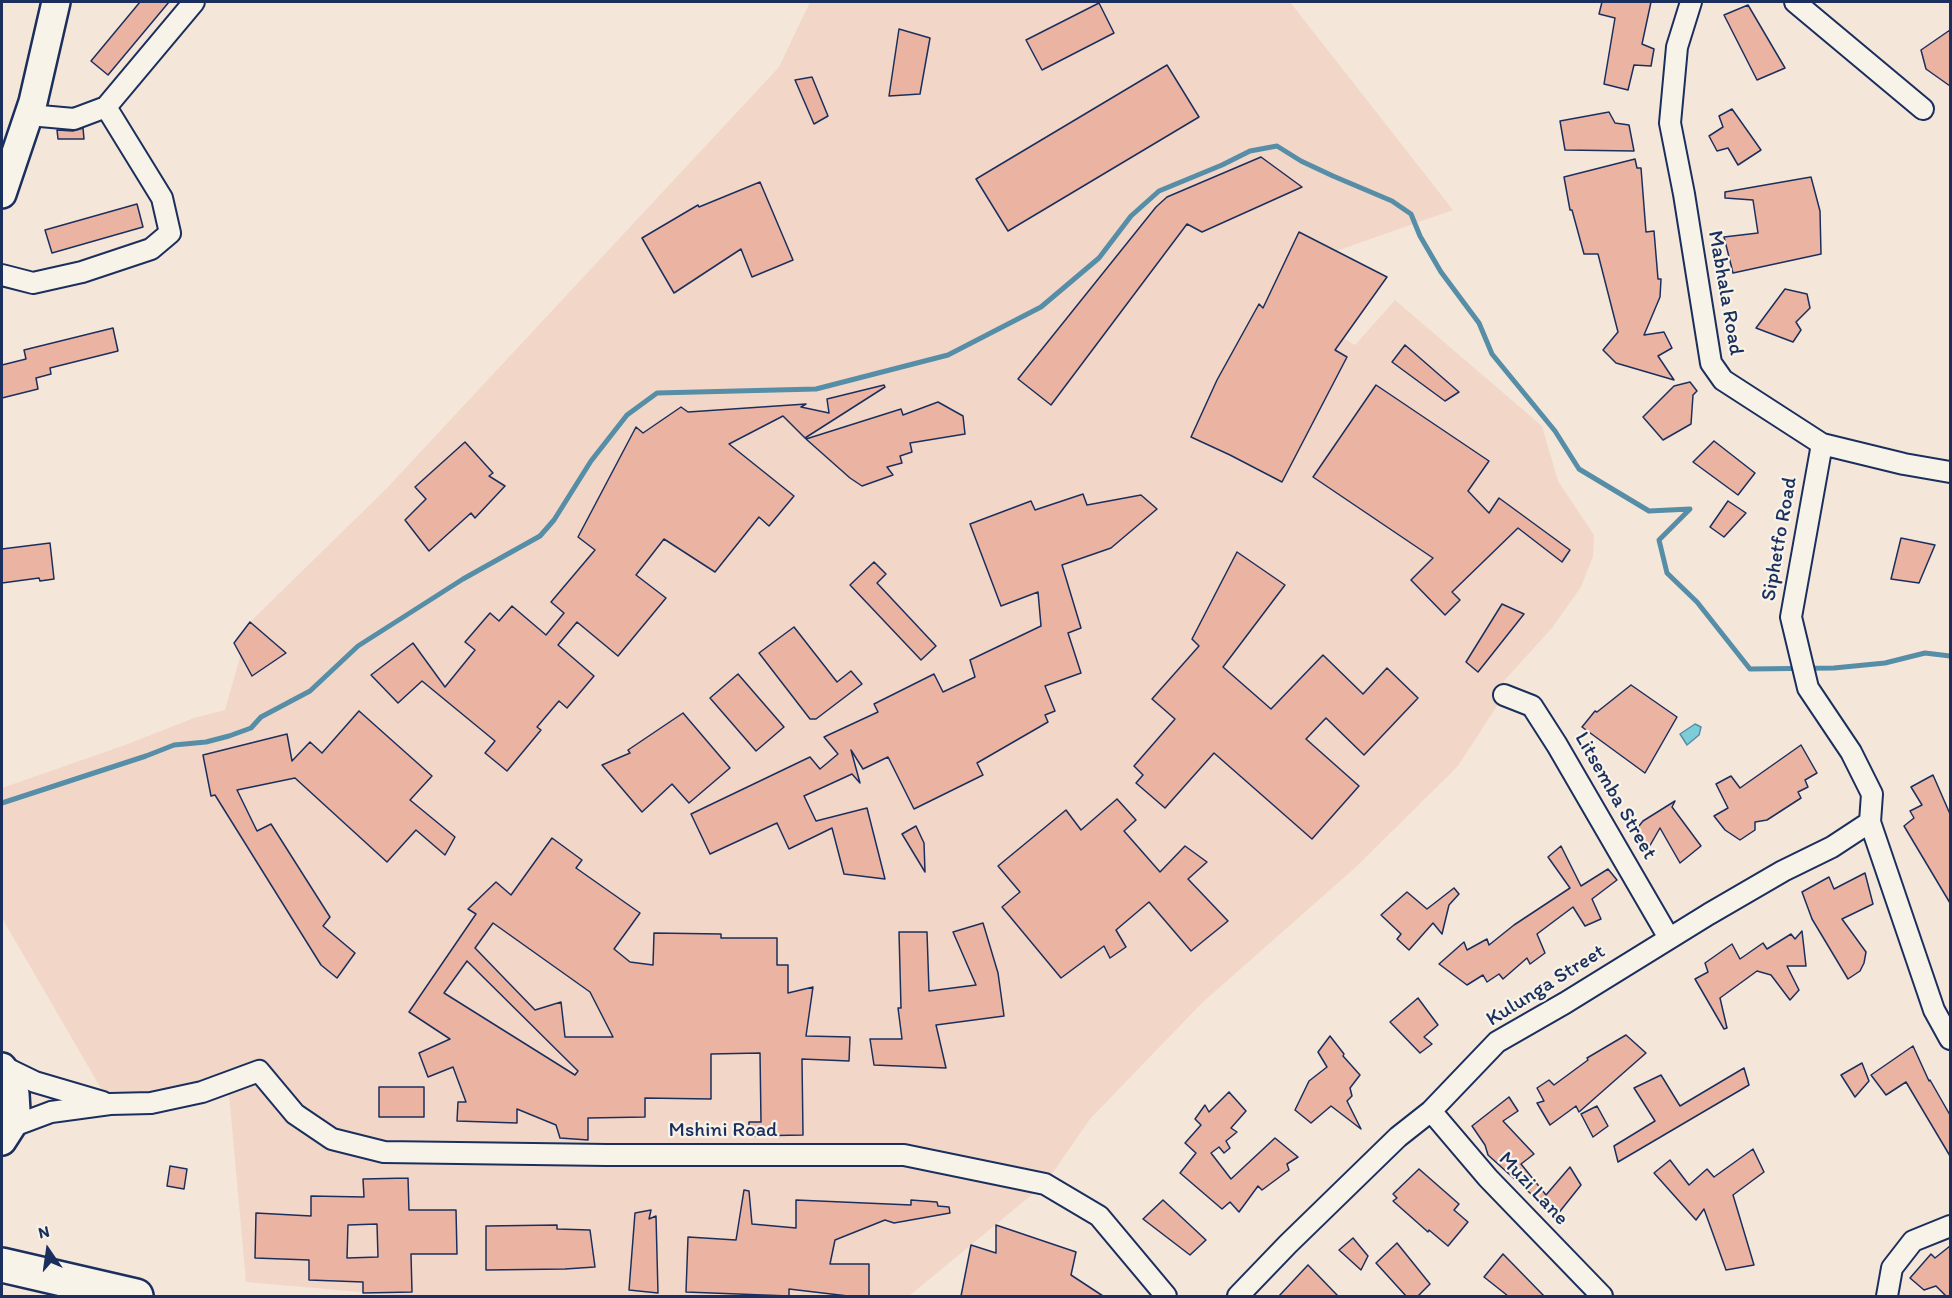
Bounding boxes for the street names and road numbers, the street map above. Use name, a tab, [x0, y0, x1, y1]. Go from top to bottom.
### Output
street label: Mabhala Road	[1702, 229, 1748, 357]
street label: Siphetfo Road	[1757, 475, 1803, 603]
street label: Litsemba Street	[1568, 728, 1662, 864]
street label: Kulunga Street	[1482, 939, 1610, 1033]
street label: Mshini Road	[668, 1118, 778, 1144]
street label: Muzi Lane	[1493, 1147, 1573, 1231]

